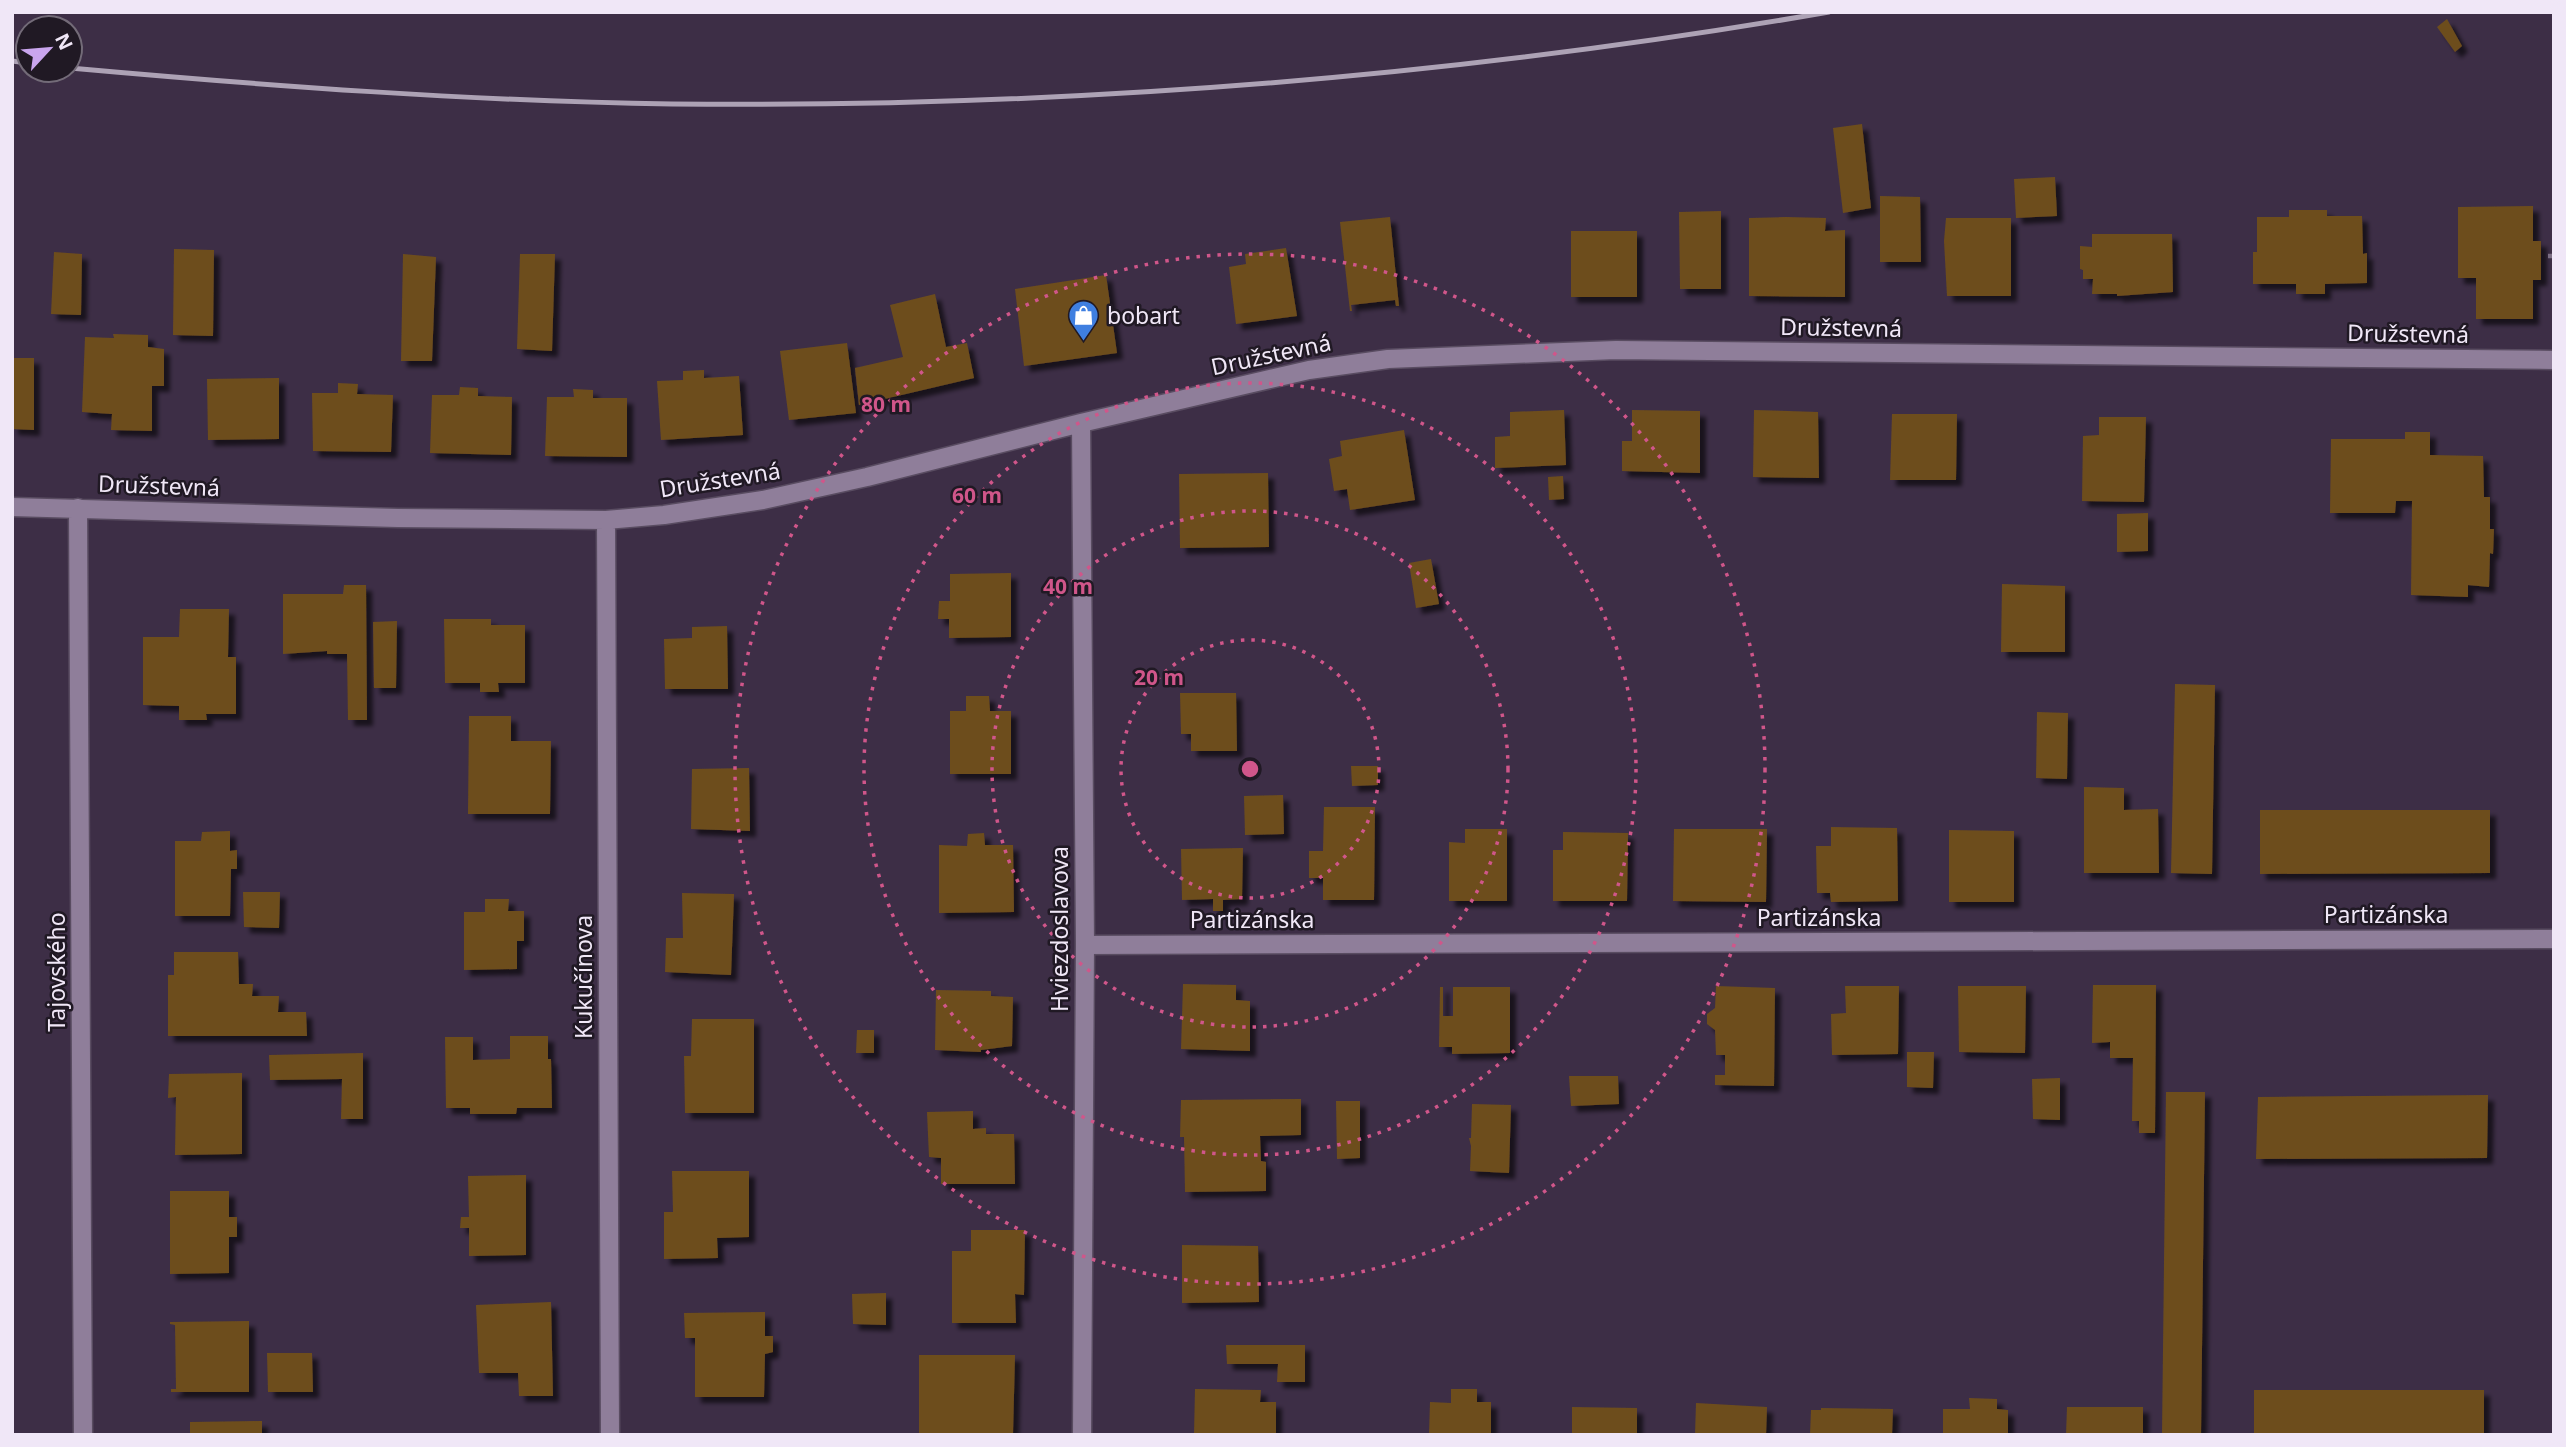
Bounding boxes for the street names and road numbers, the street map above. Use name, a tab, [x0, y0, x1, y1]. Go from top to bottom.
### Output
street label: Družstevná	[1780, 310, 1902, 344]
street label: Družstevná	[2347, 316, 2469, 350]
street label: Družstevná	[1208, 326, 1334, 382]
street label: Družstevná	[657, 454, 783, 504]
street label: Družstevná	[98, 467, 221, 503]
street label: Hviezdoslavova	[1043, 846, 1075, 1012]
street label: Partizánska	[2324, 898, 2448, 930]
street label: Partizánska	[1757, 901, 1881, 933]
street label: Partizánska	[1190, 903, 1314, 935]
street label: Tajovského	[40, 912, 72, 1032]
street label: Kukučínova	[567, 915, 599, 1039]

